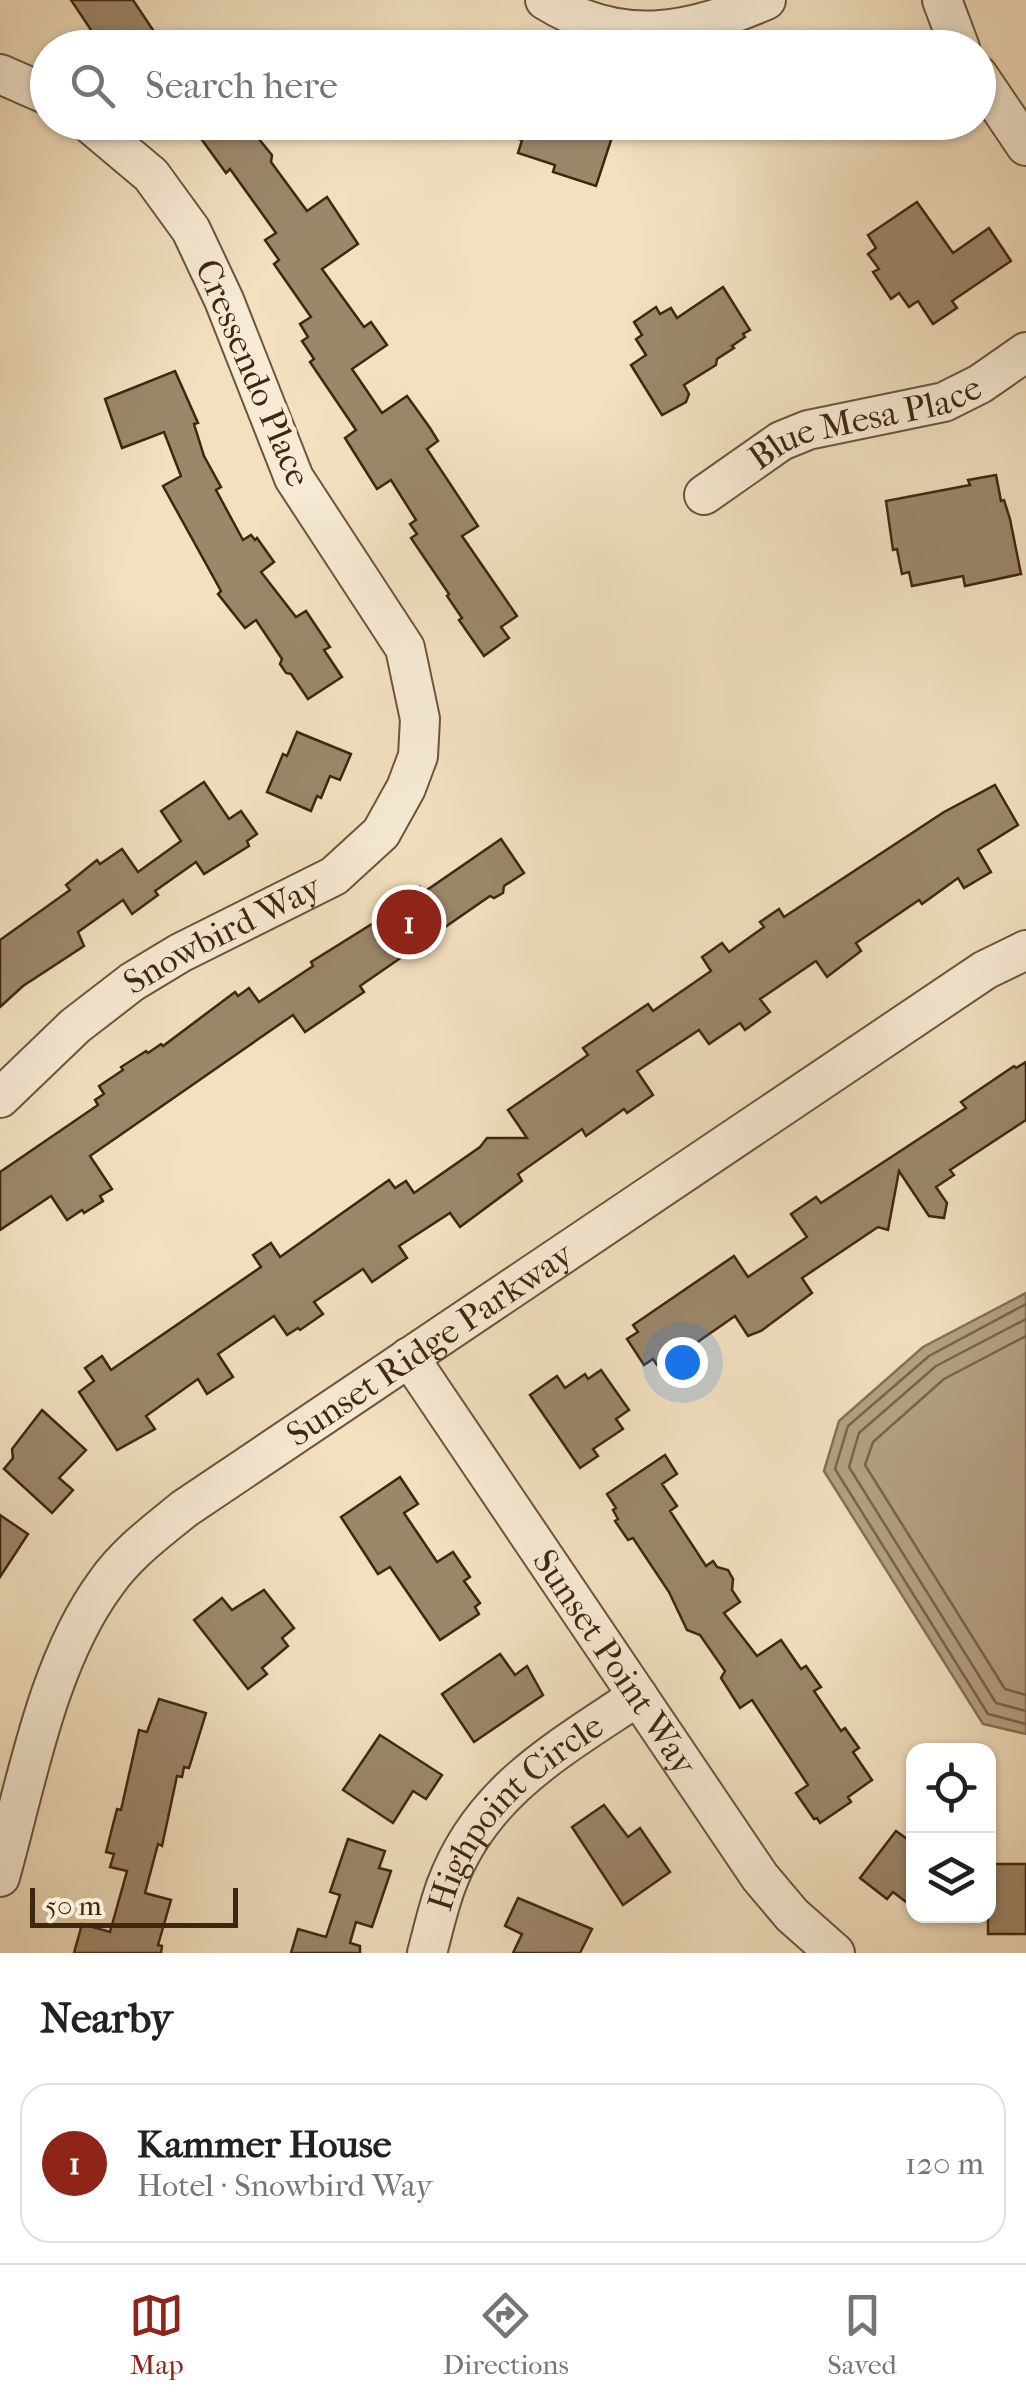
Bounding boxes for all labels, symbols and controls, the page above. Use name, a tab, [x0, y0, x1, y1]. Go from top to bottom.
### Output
search box	[30, 30, 996, 140]
icon: search	[65, 58, 120, 113]
text: Search here	[145, 63, 338, 108]
street label: Cressendo Place	[187, 253, 319, 493]
street label: Blue Mesa Place	[741, 366, 988, 478]
street label: Snowbird Way	[116, 865, 329, 1003]
pin: 1	[376, 884, 442, 960]
street label: Sunset Ridge Parkway	[279, 1232, 581, 1455]
your location	[657, 1337, 708, 1388]
street label: Sunset Point Way	[524, 1542, 706, 1784]
street label: Highpoint Circle	[419, 1705, 611, 1916]
map controls	[906, 1743, 996, 1923]
button: locate	[906, 1743, 996, 1833]
button: layers	[906, 1833, 996, 1923]
scale bar	[30, 1883, 238, 1928]
text: 50 m	[45, 1889, 102, 1922]
text: Nearby	[40, 1994, 172, 2043]
text: Kammer House	[137, 2122, 392, 2167]
text: 1	[69, 2145, 80, 2182]
text: 120 m	[905, 2145, 984, 2182]
text: Hotel · Snowbird Way	[137, 2167, 432, 2204]
tab: Map	[129, 2288, 184, 2381]
tab: Directions	[443, 2288, 569, 2381]
tab: Saved	[827, 2288, 897, 2381]

